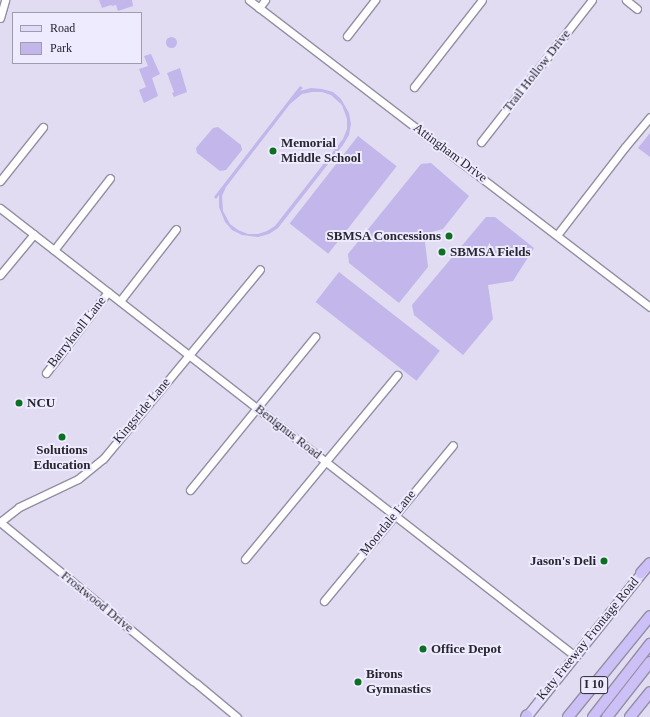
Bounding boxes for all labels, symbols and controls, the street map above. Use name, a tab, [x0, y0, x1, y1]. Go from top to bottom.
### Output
legend	[12, 12, 142, 64]
text: Road	[50, 21, 75, 35]
street label: Trail Hollow Drive	[500, 27, 574, 115]
text: Park	[50, 41, 72, 55]
street label: Attingham Drive	[410, 120, 490, 186]
place label: Memorial Middle School	[281, 136, 361, 167]
marker: Memorial Middle School	[268, 146, 278, 156]
place label: SBMSA Concessions	[326, 228, 441, 244]
marker: SBMSA Concessions	[444, 231, 454, 241]
place label: SBMSA Fields	[450, 244, 531, 260]
marker: SBMSA Fields	[437, 247, 447, 257]
street label: Barryknoll Lane	[45, 293, 109, 371]
street label: Kingsride Lane	[110, 375, 174, 447]
place label: NCU	[27, 395, 55, 411]
marker: NCU	[14, 398, 24, 408]
street label: Benignus Road	[252, 401, 324, 463]
marker: Solutions Education	[57, 432, 67, 442]
place label: Solutions Education	[33, 443, 91, 474]
street label: Moordale Lane	[357, 487, 419, 559]
place label: Jason's Deli	[530, 553, 596, 569]
marker: Jason's Deli	[599, 556, 609, 566]
street label: Frostwood Drive	[58, 568, 136, 636]
street label: Katy Freeway Frontage Road	[534, 574, 642, 704]
place label: Office Depot	[431, 641, 501, 657]
marker: Office Depot	[418, 644, 428, 654]
place label: Birons Gymnastics	[366, 667, 431, 698]
road number: I 10	[580, 675, 608, 695]
marker: Birons Gymnastics	[353, 677, 363, 687]

